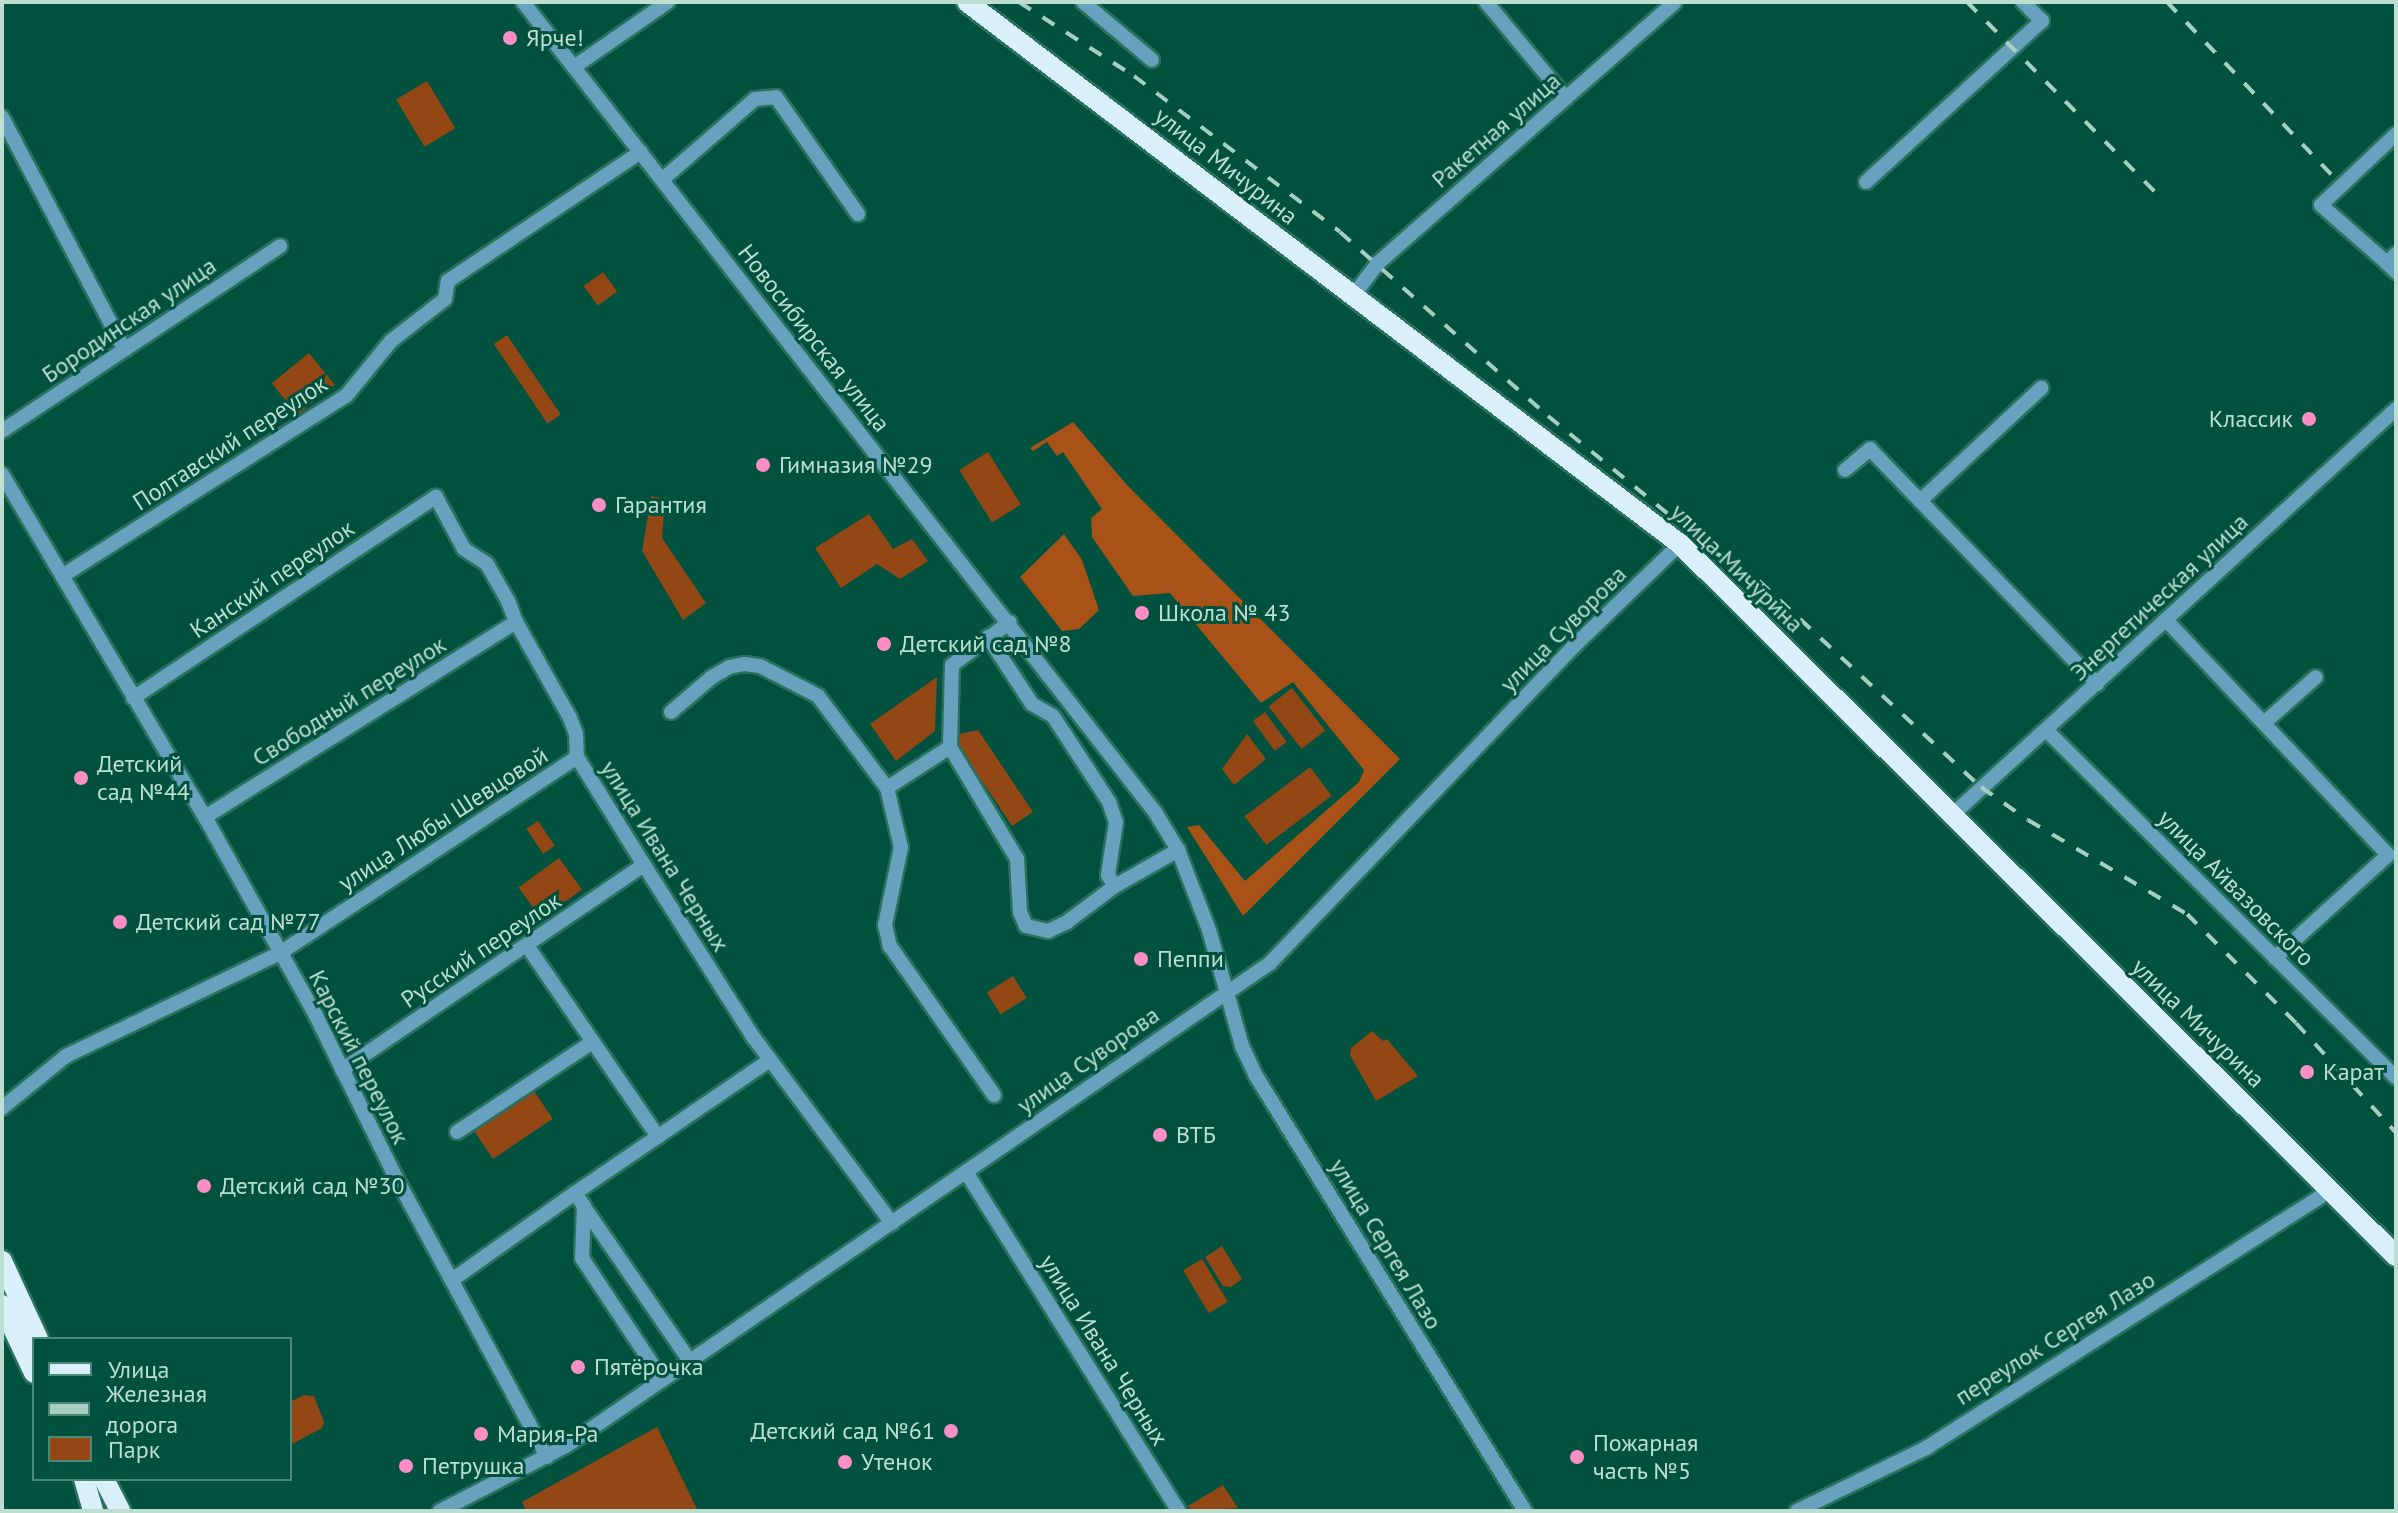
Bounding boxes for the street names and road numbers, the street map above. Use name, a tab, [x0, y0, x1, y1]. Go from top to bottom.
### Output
street label: Ракетная улица	[1426, 66, 1566, 194]
street label: улица Мичурина	[1149, 101, 1303, 231]
street label: Новосибирская улица	[732, 239, 896, 437]
street label: Бородинская улица	[36, 251, 222, 389]
street label: Полтавский переулок	[127, 369, 333, 517]
street label: улица Мичурина	[1665, 497, 1809, 639]
street label: Энергетическая улица	[2064, 507, 2254, 687]
street label: Канский переулок	[185, 514, 359, 644]
street label: улица Суворова	[1494, 560, 1632, 698]
street label: Свободный переулок	[247, 630, 451, 772]
street label: улица Любы Шевцовой	[333, 740, 553, 898]
street label: улица Ивана Черных	[595, 755, 735, 957]
street label: улица Айвазовского	[2152, 804, 2320, 972]
street label: Русский переулок	[396, 886, 566, 1014]
street label: улица Мичурина	[2126, 952, 2270, 1094]
street label: Карский переулок	[303, 965, 415, 1149]
street label: улица Суворова	[1011, 1000, 1165, 1120]
street label: улица Сергея Лазо	[1324, 1153, 1448, 1335]
street label: улица Ивана Черных	[1034, 1249, 1174, 1451]
street label: переулок Сергея Лазо	[1950, 1265, 2160, 1411]

